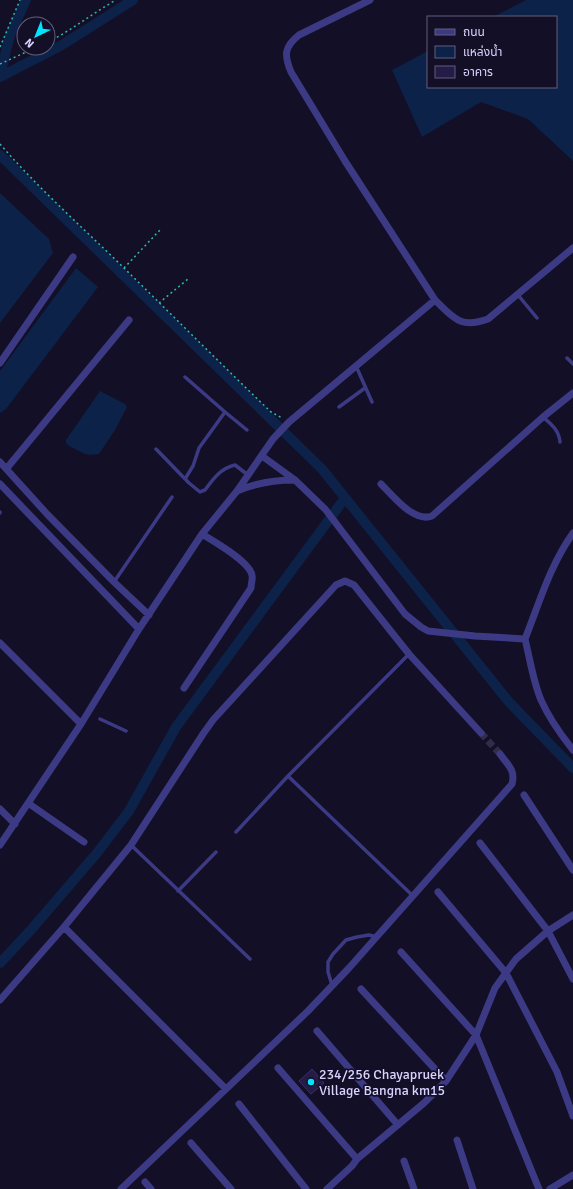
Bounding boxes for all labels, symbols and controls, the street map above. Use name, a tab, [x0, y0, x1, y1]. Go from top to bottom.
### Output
north arrow	[16, 16, 56, 56]
legend	[427, 16, 557, 88]
text: ถนน	[463, 25, 485, 40]
text: N	[22, 36, 37, 50]
text: แหล่งน้ำ	[463, 43, 502, 60]
text: อาคาร	[463, 65, 493, 80]
place label: 234/256 Chayapruek Village Bangna km15	[319, 1066, 445, 1099]
marker: 234/256 Chayapruek Village Bangna km15	[306, 1077, 316, 1087]

